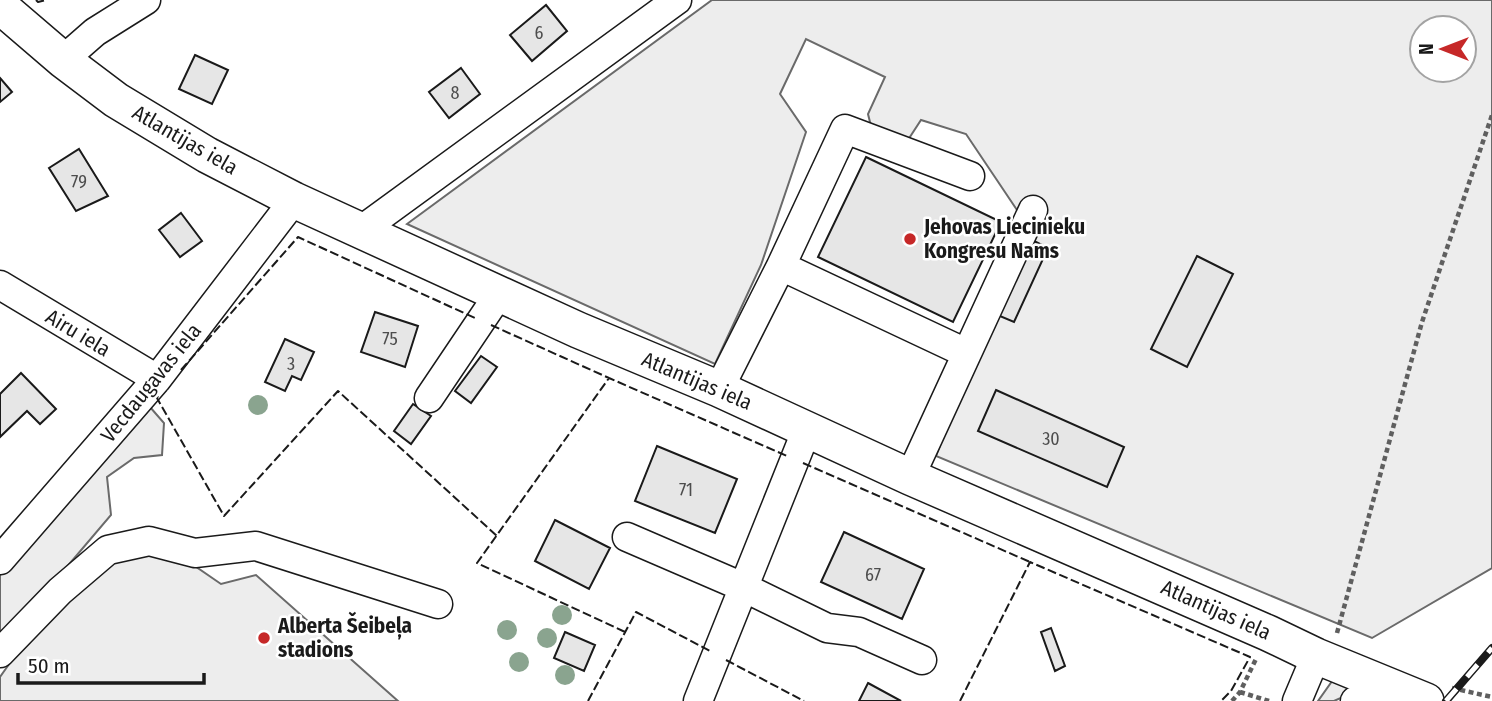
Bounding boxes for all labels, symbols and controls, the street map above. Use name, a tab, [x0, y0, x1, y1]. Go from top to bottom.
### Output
north arrow	[1408, 14, 1478, 84]
house number: 6	[535, 22, 544, 44]
text: N	[1415, 43, 1438, 55]
house number: 8	[451, 82, 460, 104]
street label: Atlantijas iela	[128, 99, 242, 181]
house number: 79	[71, 171, 87, 193]
place label: Jehovas Liecinieku Kongresu Nams	[923, 214, 1085, 264]
marker: Jehovas Liecinieku Kongresu Nams	[902, 231, 918, 247]
street label: Airu iela	[41, 304, 115, 362]
street label: Vecdaugavas iela	[95, 318, 207, 448]
house number: 75	[382, 328, 398, 350]
street label: Atlantijas iela	[638, 346, 756, 416]
house number: 3	[287, 353, 295, 375]
house number: 30	[1042, 428, 1060, 450]
house number: 71	[679, 479, 693, 501]
house number: 67	[865, 564, 881, 586]
street label: Atlantijas iela	[1157, 574, 1275, 646]
place label: Alberta Šeibeļa stadions	[277, 611, 412, 663]
marker: Alberta Šeibeļa stadions	[256, 630, 272, 646]
scale bar	[18, 642, 203, 686]
text: 50 m	[28, 653, 70, 679]

